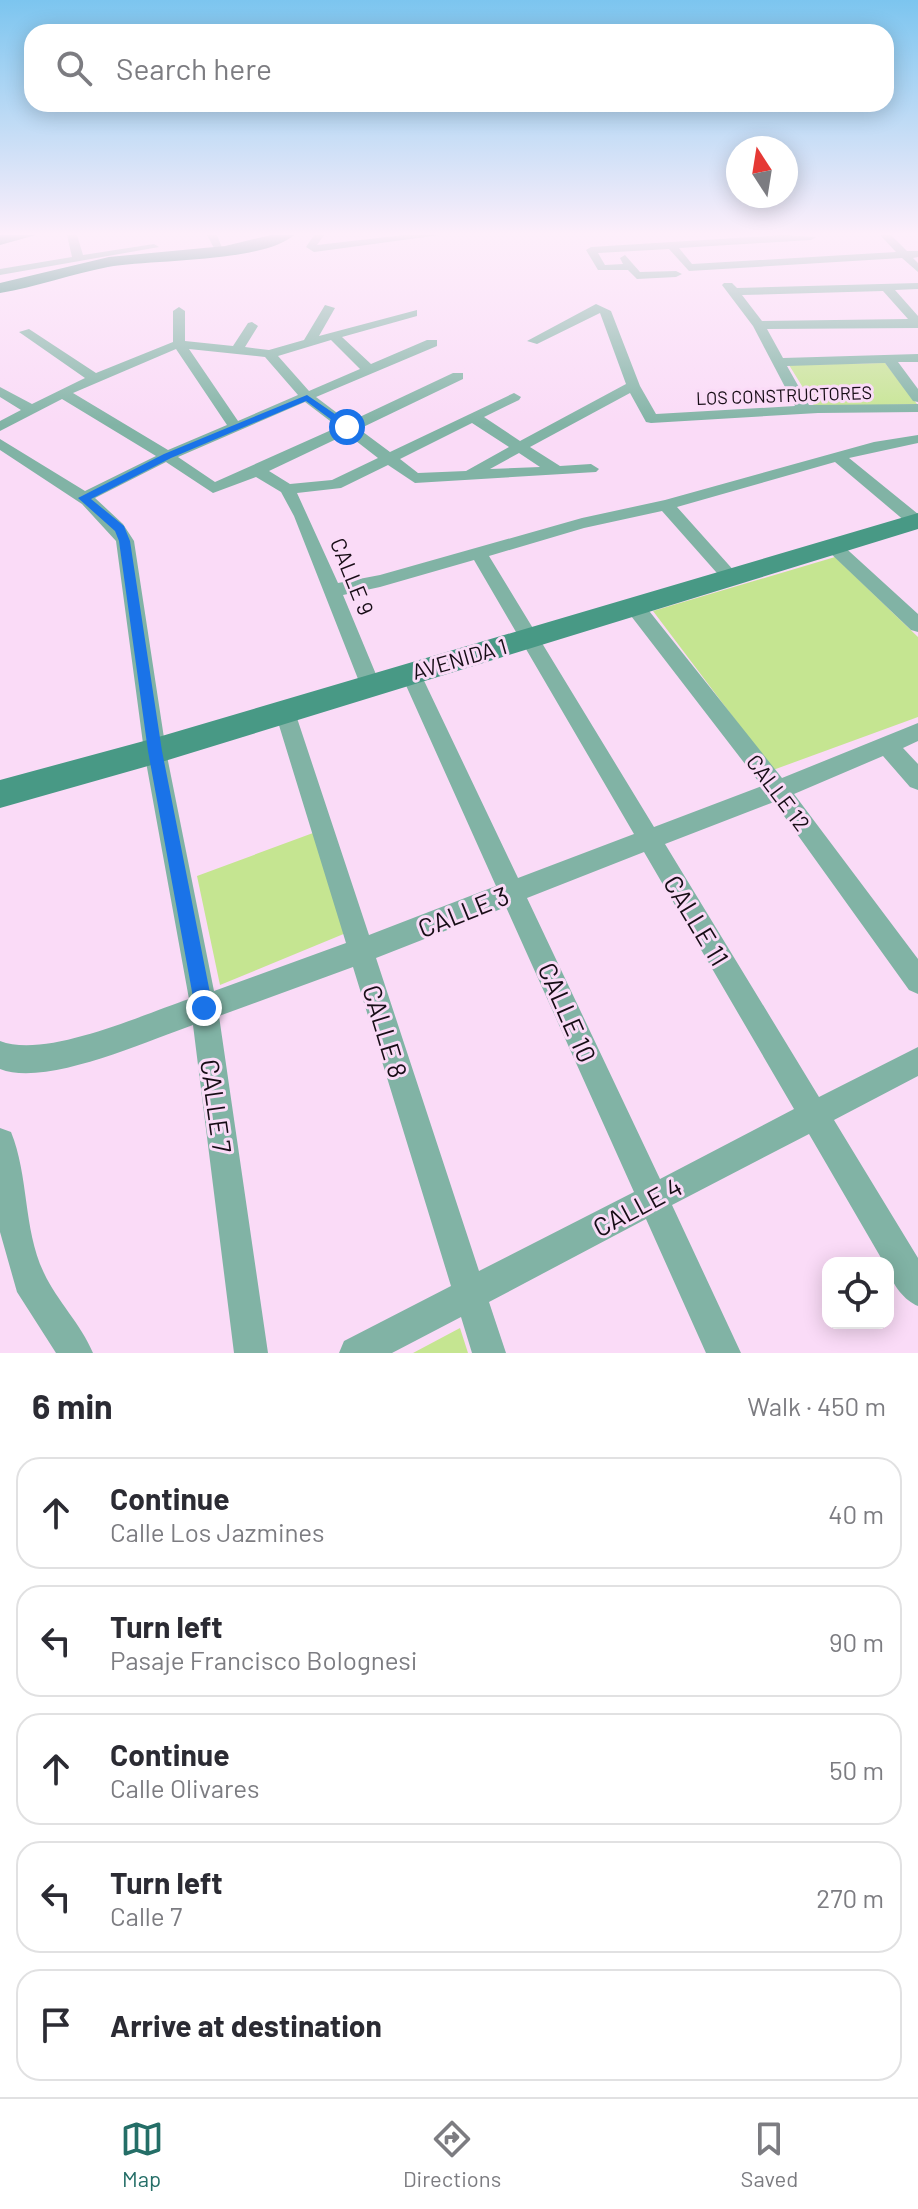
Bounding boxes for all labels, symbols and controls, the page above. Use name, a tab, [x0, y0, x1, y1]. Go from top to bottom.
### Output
search box	[24, 24, 894, 112]
icon: search	[52, 46, 96, 90]
text: Search here	[116, 50, 272, 86]
north arrow	[726, 136, 798, 208]
street label: LOS CONSTRUCTORES	[696, 381, 872, 409]
route start	[329, 409, 365, 445]
street label: CALLE 9	[326, 534, 380, 618]
street label: AVENIDA 1	[409, 632, 509, 684]
street label: CALLE 12	[742, 749, 816, 835]
street label: CALLE 11	[658, 869, 736, 971]
street label: CALLE 3	[413, 879, 513, 943]
street label: CALLE 10	[532, 957, 604, 1067]
street label: CALLE 8	[357, 981, 415, 1081]
route end	[186, 990, 222, 1026]
street label: CALLE 7	[195, 1057, 239, 1155]
street label: CALLE 4	[587, 1170, 687, 1242]
map controls	[822, 1257, 894, 1329]
button: locate	[822, 1257, 894, 1329]
text: 6 min	[32, 1385, 113, 1426]
text: Walk · 450 m	[747, 1390, 886, 1421]
text: Continue	[110, 1480, 230, 1516]
icon: ahead	[34, 1491, 78, 1535]
text: 40 m	[828, 1498, 884, 1529]
text: Calle Los Jazmines	[110, 1516, 325, 1547]
text: Turn left	[110, 1608, 223, 1644]
icon: left	[34, 1619, 78, 1663]
text: 90 m	[829, 1626, 884, 1657]
text: Pasaje Francisco Bolognesi	[110, 1644, 417, 1675]
text: Continue	[110, 1736, 230, 1772]
icon: ahead	[34, 1747, 78, 1791]
text: 50 m	[829, 1754, 884, 1785]
text: Calle Olivares	[110, 1772, 260, 1803]
text: Turn left	[110, 1864, 223, 1900]
icon: left	[34, 1875, 78, 1919]
text: 270 m	[816, 1882, 884, 1913]
text: Calle 7	[110, 1900, 182, 1931]
icon: arrive	[34, 2003, 78, 2047]
text: Arrive at destination	[110, 2007, 382, 2043]
tab: Map	[120, 2117, 164, 2191]
tab: Directions	[403, 2117, 501, 2191]
tab: Saved	[741, 2117, 798, 2191]

